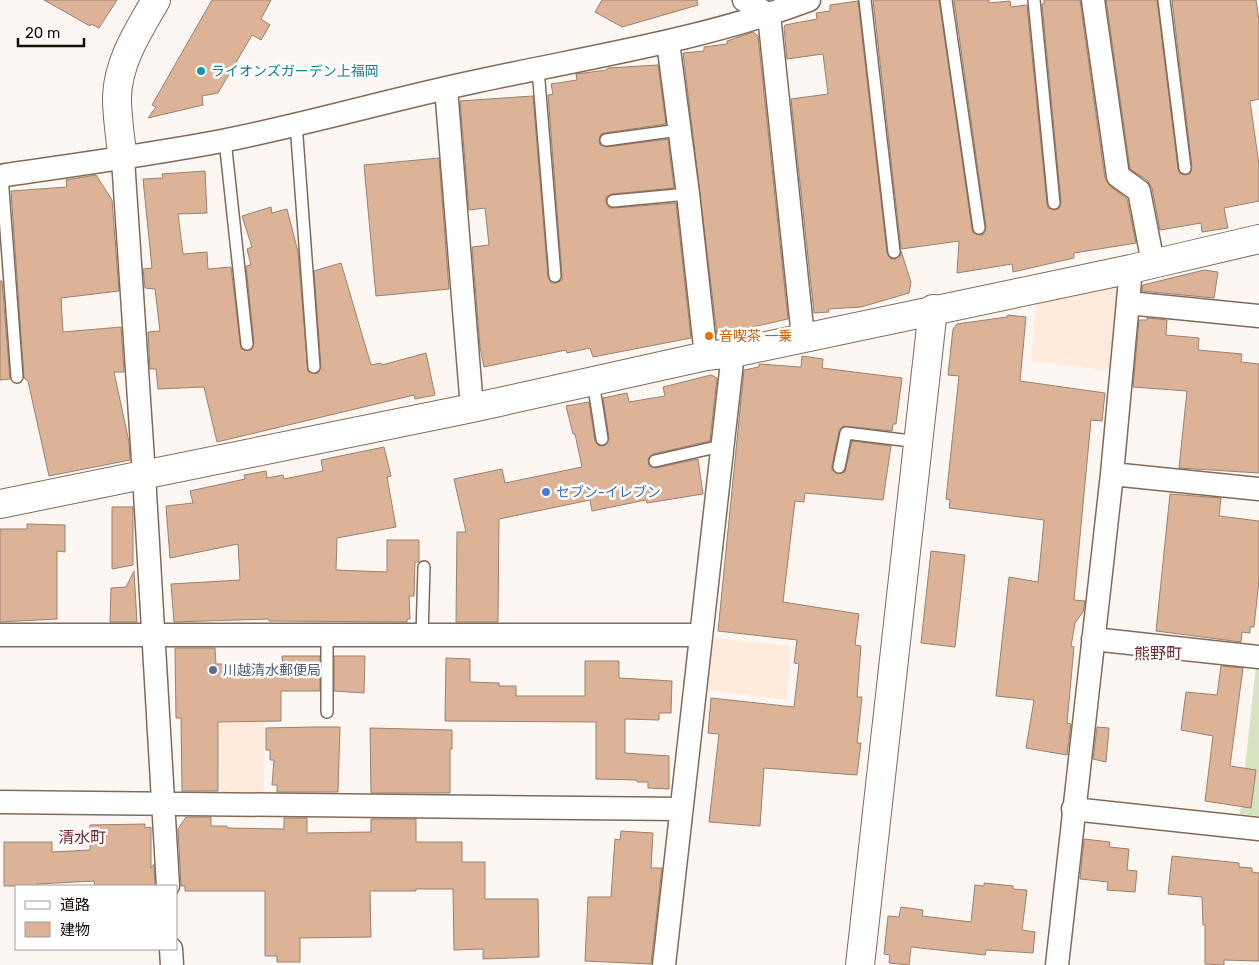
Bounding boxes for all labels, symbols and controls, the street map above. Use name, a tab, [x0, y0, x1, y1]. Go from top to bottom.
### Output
scale bar	[18, 15, 84, 47]
text: 20 m	[25, 24, 60, 42]
place label: ライオンズガーデン上福岡	[211, 63, 379, 80]
marker: ライオンズガーデン上福岡	[195, 65, 207, 77]
place label: 音喫茶 一乗	[719, 328, 792, 345]
marker: 音喫茶 一乗	[703, 330, 715, 342]
place label: セブン-イレブン	[556, 484, 661, 501]
marker: セブン-イレブン	[540, 486, 552, 498]
district label: 熊野町	[1134, 644, 1182, 663]
place label: 川越清水郵便局	[223, 662, 321, 679]
marker: 川越清水郵便局	[207, 664, 219, 676]
district label: 清水町	[58, 828, 106, 847]
legend	[15, 885, 178, 950]
text: 道路	[60, 896, 90, 914]
text: 建物	[60, 921, 90, 939]

